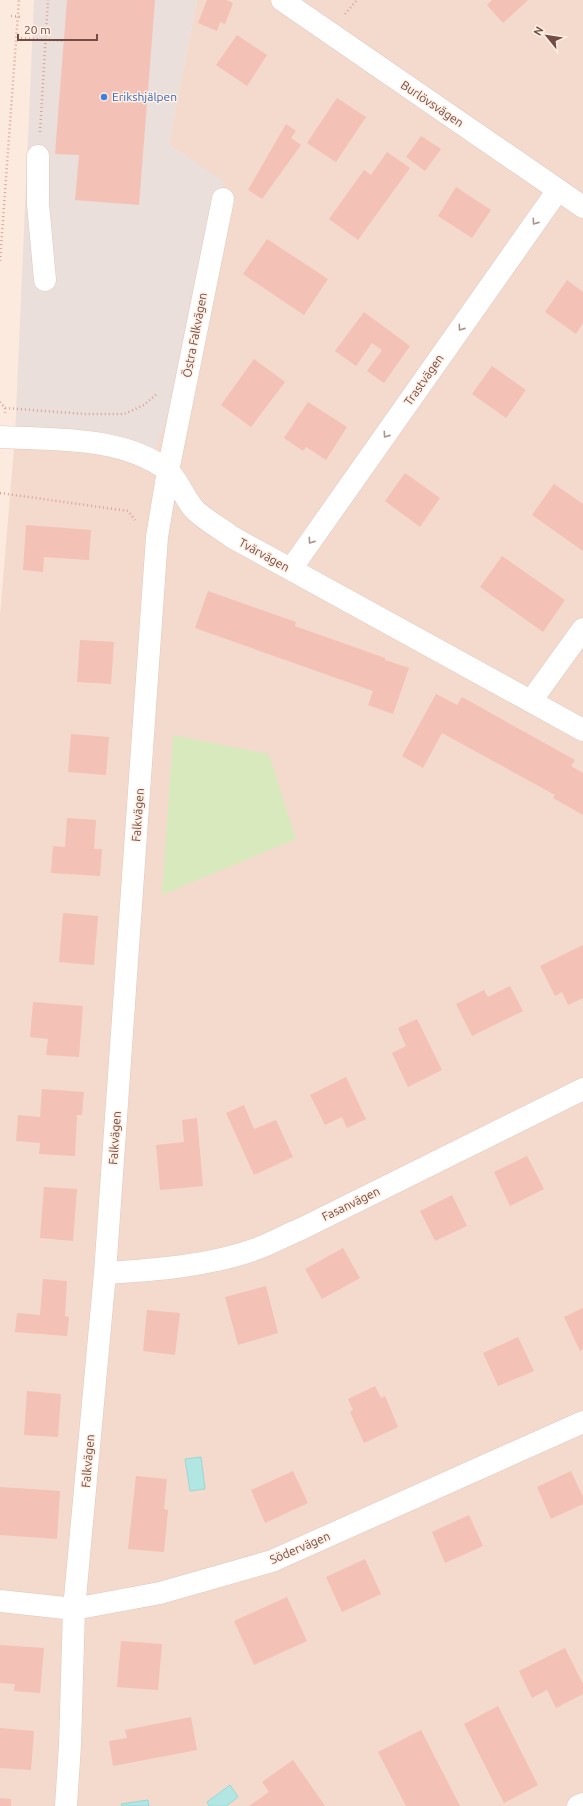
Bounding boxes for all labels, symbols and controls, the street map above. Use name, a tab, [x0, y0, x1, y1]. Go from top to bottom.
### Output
scale bar	[18, 16, 97, 42]
north arrow	[527, 16, 567, 56]
text: 20 m	[24, 23, 51, 36]
text: N	[531, 24, 546, 38]
street label: Burlövsvägen	[399, 78, 466, 129]
place label: Erikshjälpen	[112, 90, 177, 103]
marker: Erikshjälpen	[99, 92, 109, 102]
one-way arrow	[532, 218, 540, 225]
street label: Östra Falkvägen	[180, 291, 209, 379]
one-way arrow	[458, 324, 466, 331]
street label: Trastvägen	[401, 352, 446, 408]
one-way arrow	[384, 430, 391, 437]
street label: Tvärvägen	[237, 535, 292, 574]
one-way arrow	[308, 537, 316, 544]
street label: Falkvägen	[129, 788, 146, 842]
street label: Falkvägen	[106, 1111, 123, 1165]
street label: Fasanvägen	[320, 1184, 382, 1223]
street label: Falkvägen	[79, 1434, 96, 1488]
street label: Södervägen	[268, 1529, 332, 1566]

